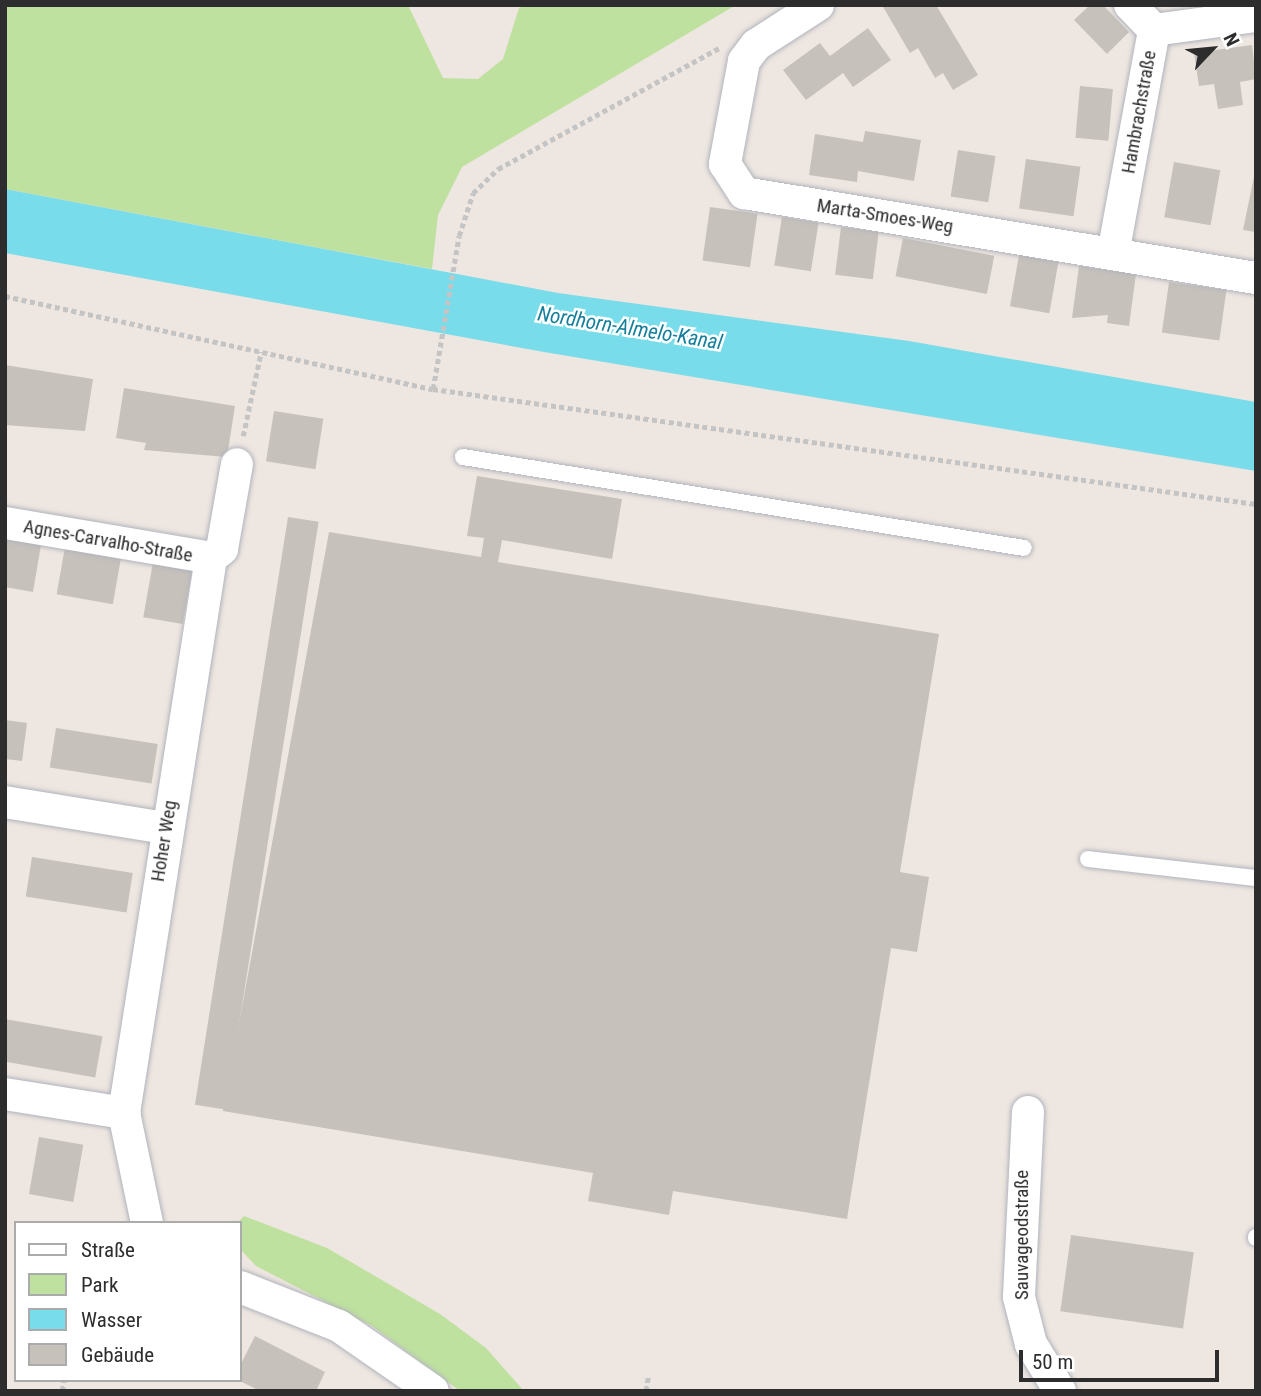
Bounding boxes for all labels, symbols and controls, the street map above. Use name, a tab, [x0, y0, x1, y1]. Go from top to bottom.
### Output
north arrow	[1177, 14, 1247, 84]
text: N	[1218, 29, 1244, 50]
street label: Hambrachstraße	[1117, 49, 1161, 175]
street label: Marta-Smoes-Weg	[815, 194, 955, 238]
water label: Nordhorn-Almelo-Kanal	[536, 301, 724, 355]
street label: Agnes-Carvalho-Straße	[22, 515, 194, 567]
street label: Hoher Weg	[146, 799, 182, 883]
street label: Sauvageodstraße	[1011, 1170, 1033, 1300]
legend	[14, 1221, 242, 1382]
text: Straße	[81, 1238, 135, 1262]
text: Park	[81, 1273, 118, 1297]
text: Wasser	[81, 1308, 142, 1332]
scale bar	[1023, 1336, 1222, 1380]
text: Gebäude	[81, 1343, 154, 1367]
text: 50 m	[1032, 1350, 1073, 1374]

